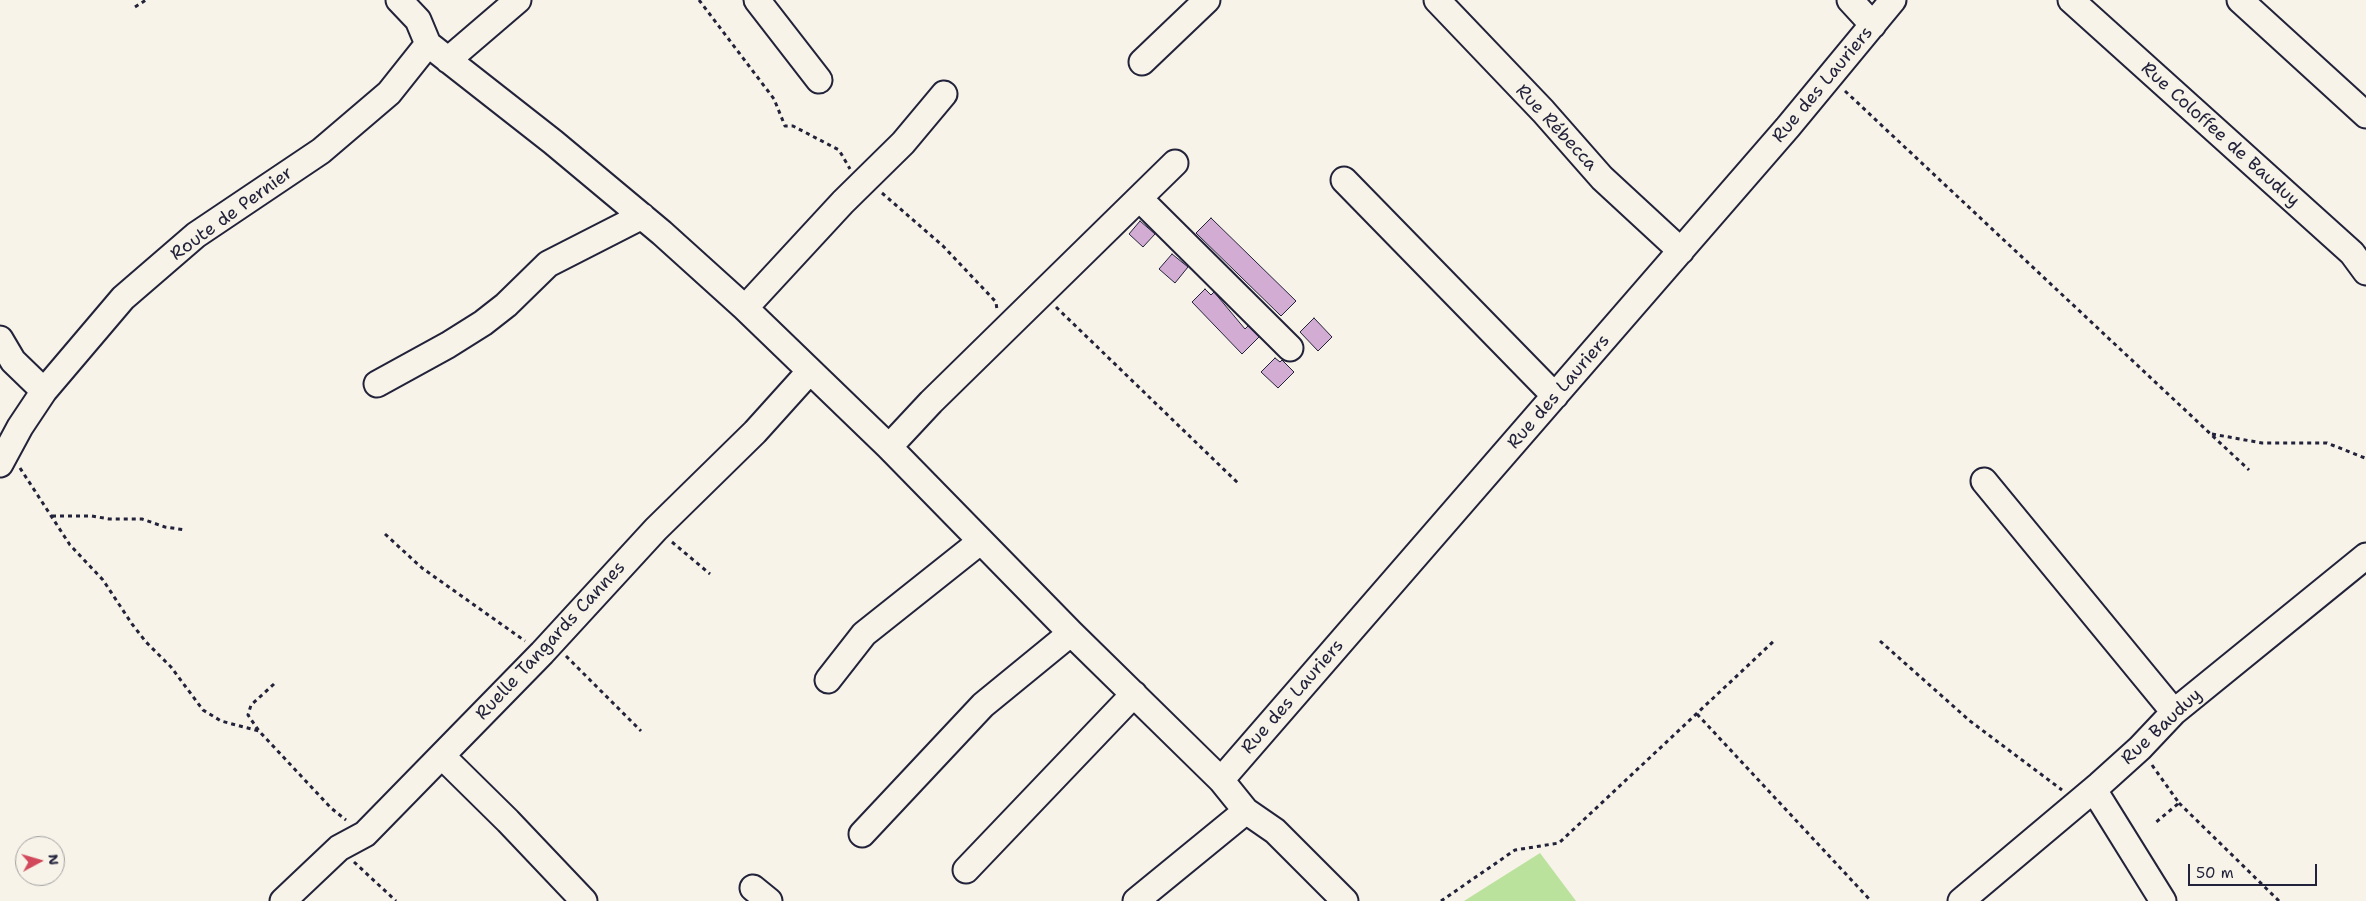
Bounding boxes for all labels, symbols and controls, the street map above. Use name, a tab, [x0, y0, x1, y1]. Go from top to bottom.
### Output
street label: Rue des Lauriers	[1768, 23, 1878, 147]
street label: Rue Coloffee de Bauduy	[2136, 58, 2304, 212]
street label: Rue Rébecca	[1511, 80, 1601, 176]
street label: Route de Pernier	[167, 162, 297, 266]
street label: Rue des Lauriers	[1503, 330, 1615, 454]
street label: Ruelle Tangards Cannes	[472, 557, 630, 725]
street label: Rue des Lauriers	[1237, 635, 1349, 759]
street label: Rue Bauduy	[2117, 684, 2207, 770]
north arrow	[15, 836, 65, 886]
text: N	[44, 853, 63, 866]
scale bar	[2191, 854, 2320, 886]
text: 50 m	[2196, 863, 2234, 883]

